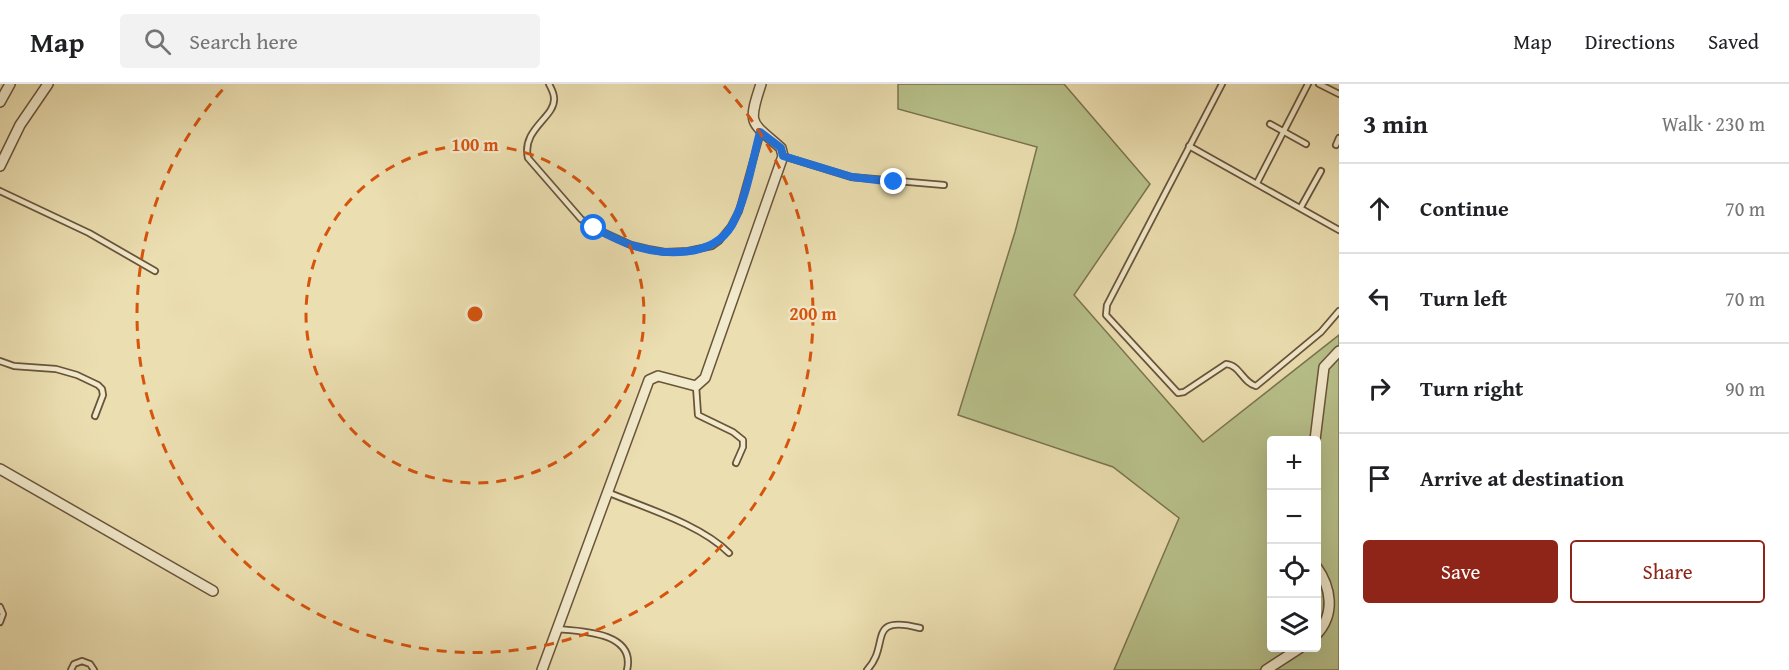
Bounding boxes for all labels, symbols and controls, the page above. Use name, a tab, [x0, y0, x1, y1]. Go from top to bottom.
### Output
search box	[120, 14, 540, 68]
text: Map	[30, 21, 84, 62]
icon: search	[141, 25, 174, 58]
text: Search here	[189, 25, 298, 57]
text: Map	[1513, 26, 1552, 57]
text: Directions	[1585, 26, 1675, 57]
text: Saved	[1708, 26, 1759, 57]
text: 3 min	[1363, 104, 1428, 143]
text: Walk · 230 m	[1662, 109, 1765, 138]
text: 100 m	[451, 131, 499, 158]
route end	[880, 168, 906, 194]
icon: ahead	[1363, 192, 1396, 225]
text: Continue	[1420, 192, 1509, 224]
text: 70 m	[1725, 194, 1765, 223]
route start	[580, 214, 606, 240]
icon: left	[1363, 282, 1396, 315]
text: Turn left	[1420, 282, 1507, 314]
text: 70 m	[1725, 284, 1765, 313]
text: 200 m	[789, 300, 837, 327]
centre of rings	[465, 304, 485, 324]
icon: right	[1363, 372, 1396, 405]
text: Turn right	[1420, 372, 1523, 404]
text: 90 m	[1725, 374, 1765, 403]
map controls	[1267, 436, 1321, 652]
button: +	[1267, 436, 1321, 490]
icon: arrive	[1363, 462, 1396, 495]
text: Arrive at destination	[1420, 462, 1624, 494]
button: −	[1267, 490, 1321, 544]
button: Save	[1363, 540, 1558, 603]
button: Share	[1570, 540, 1765, 603]
button: locate	[1267, 544, 1321, 598]
button: layers	[1267, 598, 1321, 652]

